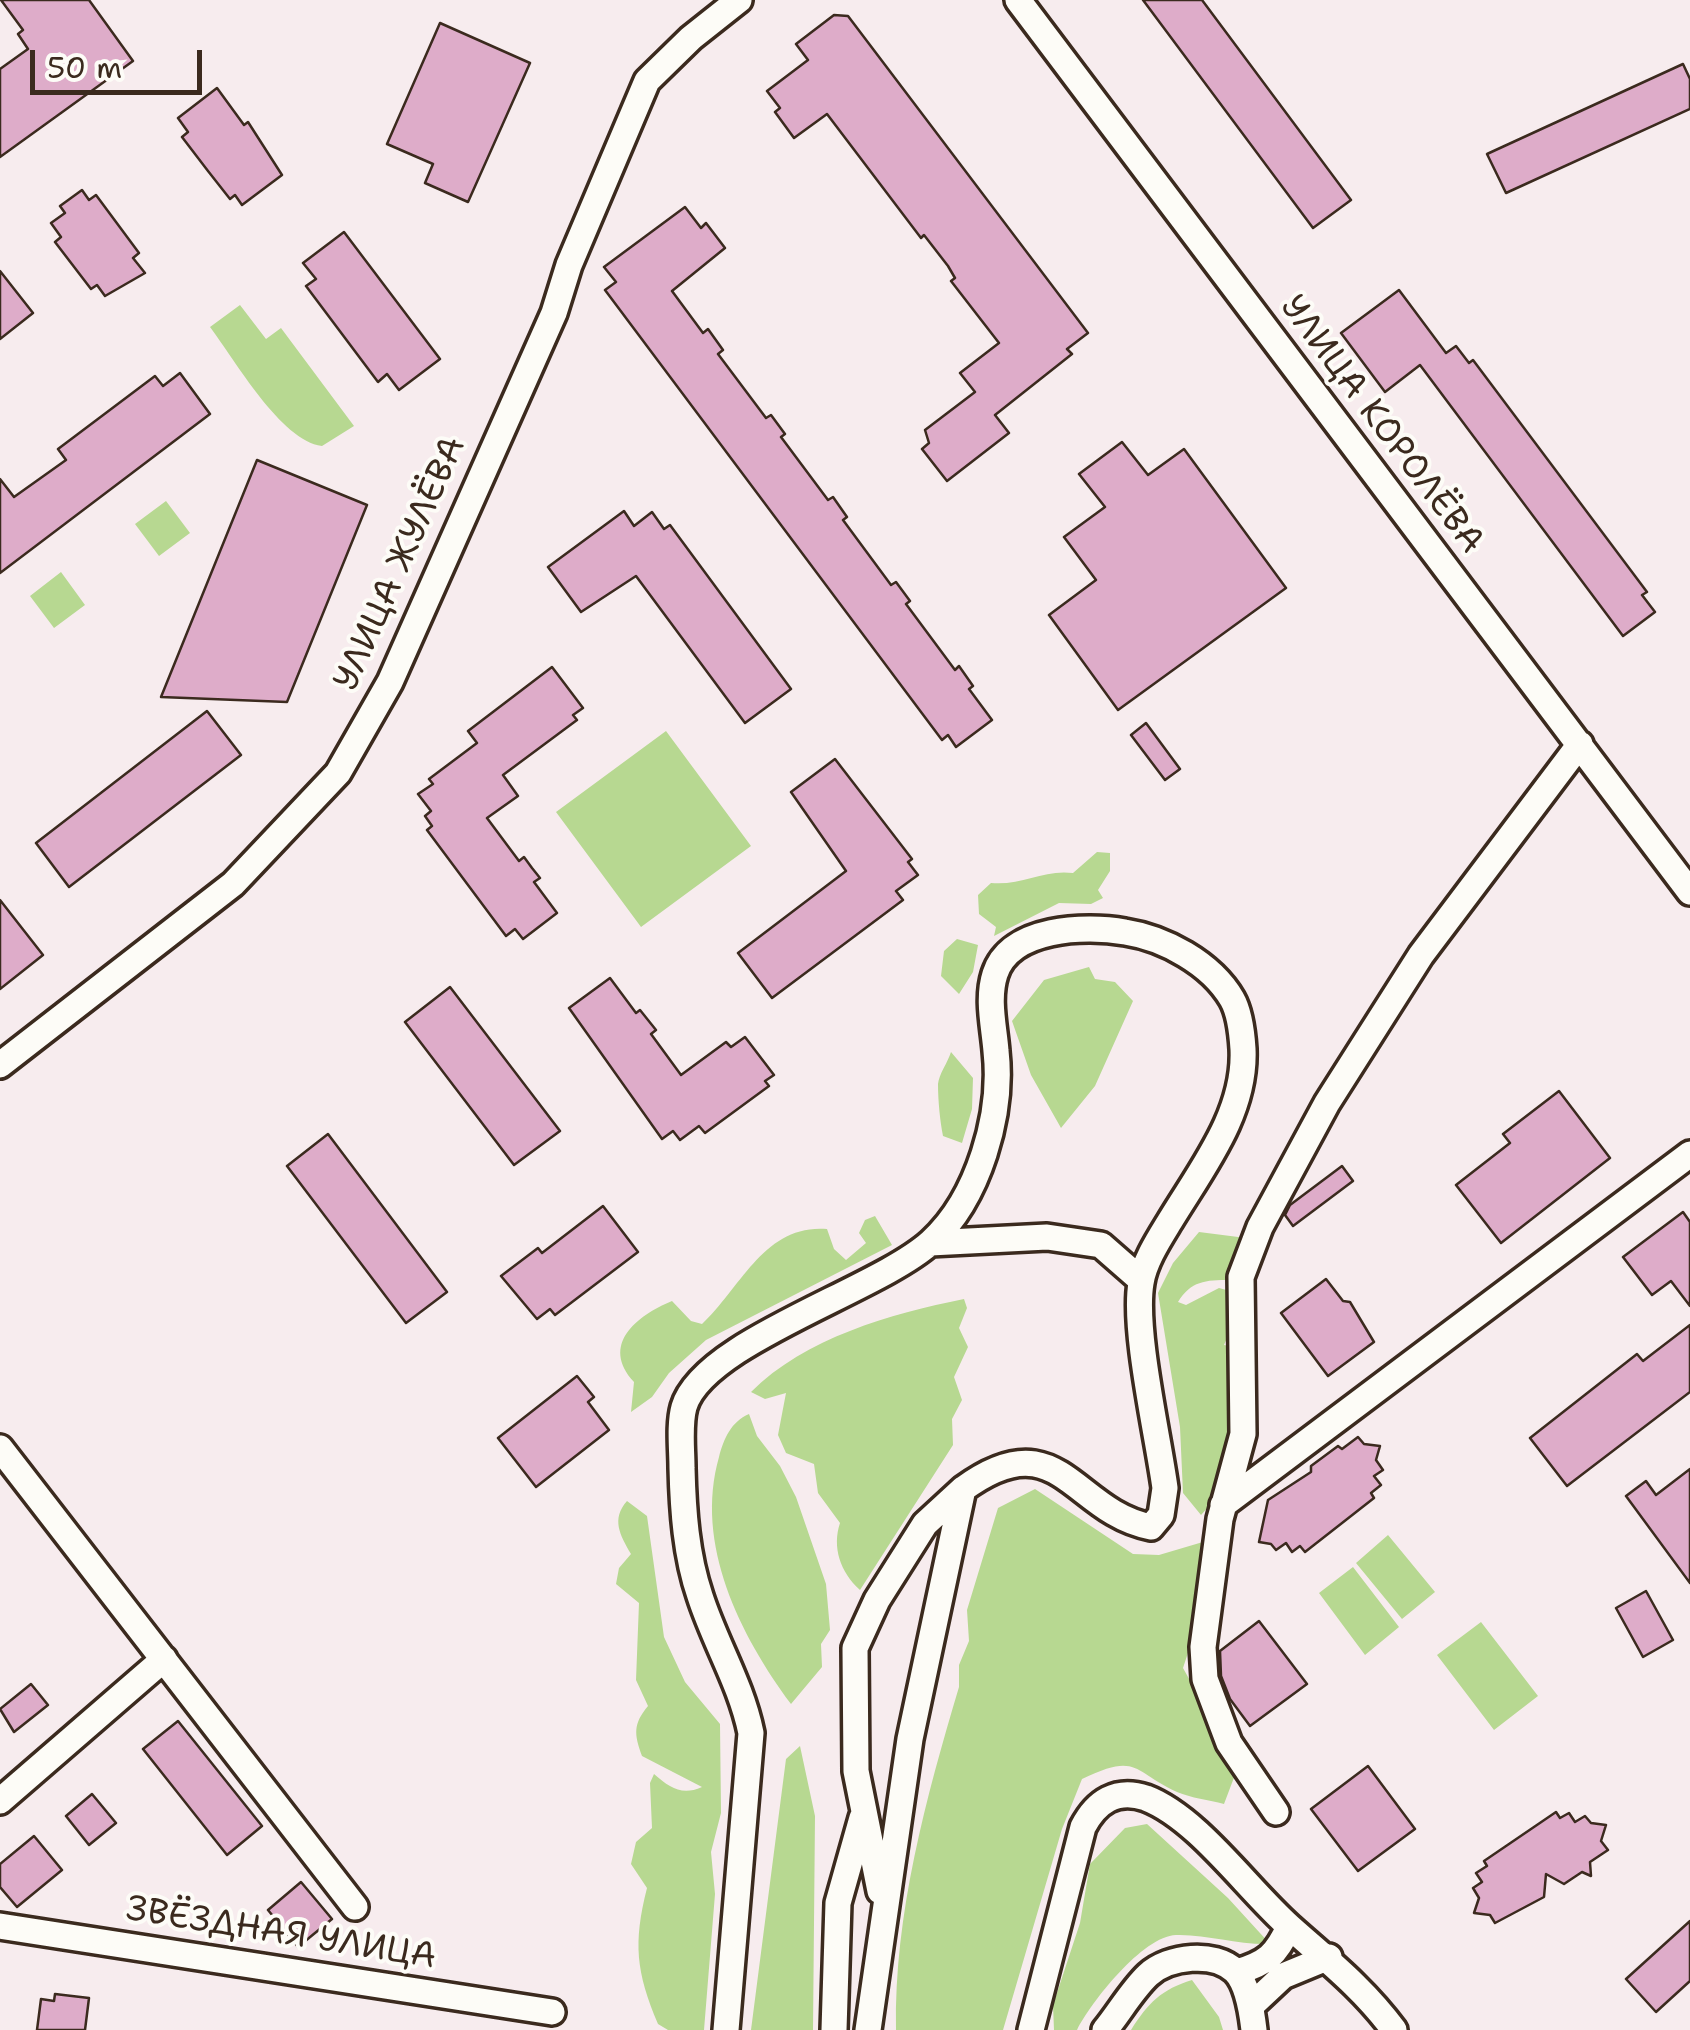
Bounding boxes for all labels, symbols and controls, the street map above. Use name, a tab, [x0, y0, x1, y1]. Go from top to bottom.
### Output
scale bar	[35, 30, 208, 92]
text: 50 m	[47, 47, 122, 88]
street label: УЛИЦА КОРОЛЁВА	[1270, 288, 1492, 562]
street label: УЛИЦА ЖУЛЁВА	[326, 431, 476, 697]
street label: ЗВЁЗДНАЯ УЛИЦА	[123, 1889, 439, 1979]

